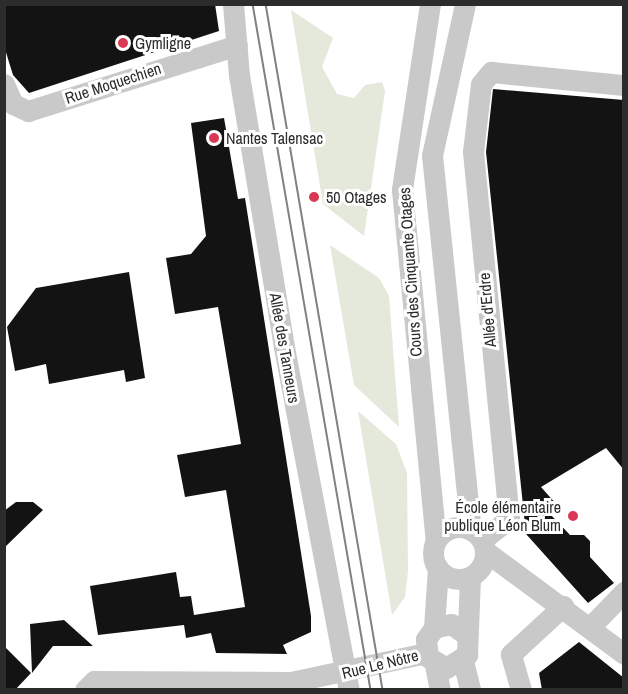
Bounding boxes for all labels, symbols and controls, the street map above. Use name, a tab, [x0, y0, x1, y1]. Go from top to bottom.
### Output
place label: Gymligne	[135, 33, 191, 53]
marker: Gymligne	[116, 36, 130, 50]
street label: Rue Moquechien	[63, 58, 163, 108]
place label: Nantes Talensac	[226, 128, 323, 148]
marker: Nantes Talensac	[207, 131, 221, 145]
place label: 50 Otages	[326, 187, 387, 207]
street label: Cours des Cinquante Otages	[394, 187, 426, 357]
marker: 50 Otages	[307, 190, 321, 204]
street label: Allée d'Erdre	[474, 272, 500, 348]
street label: Allée des Tanneurs	[266, 291, 304, 405]
place label: École élémentaire publique Léon Blum	[444, 497, 561, 535]
marker: École élémentaire publique Léon Blum	[566, 509, 580, 523]
street label: Rue Le Nôtre	[340, 645, 420, 683]

